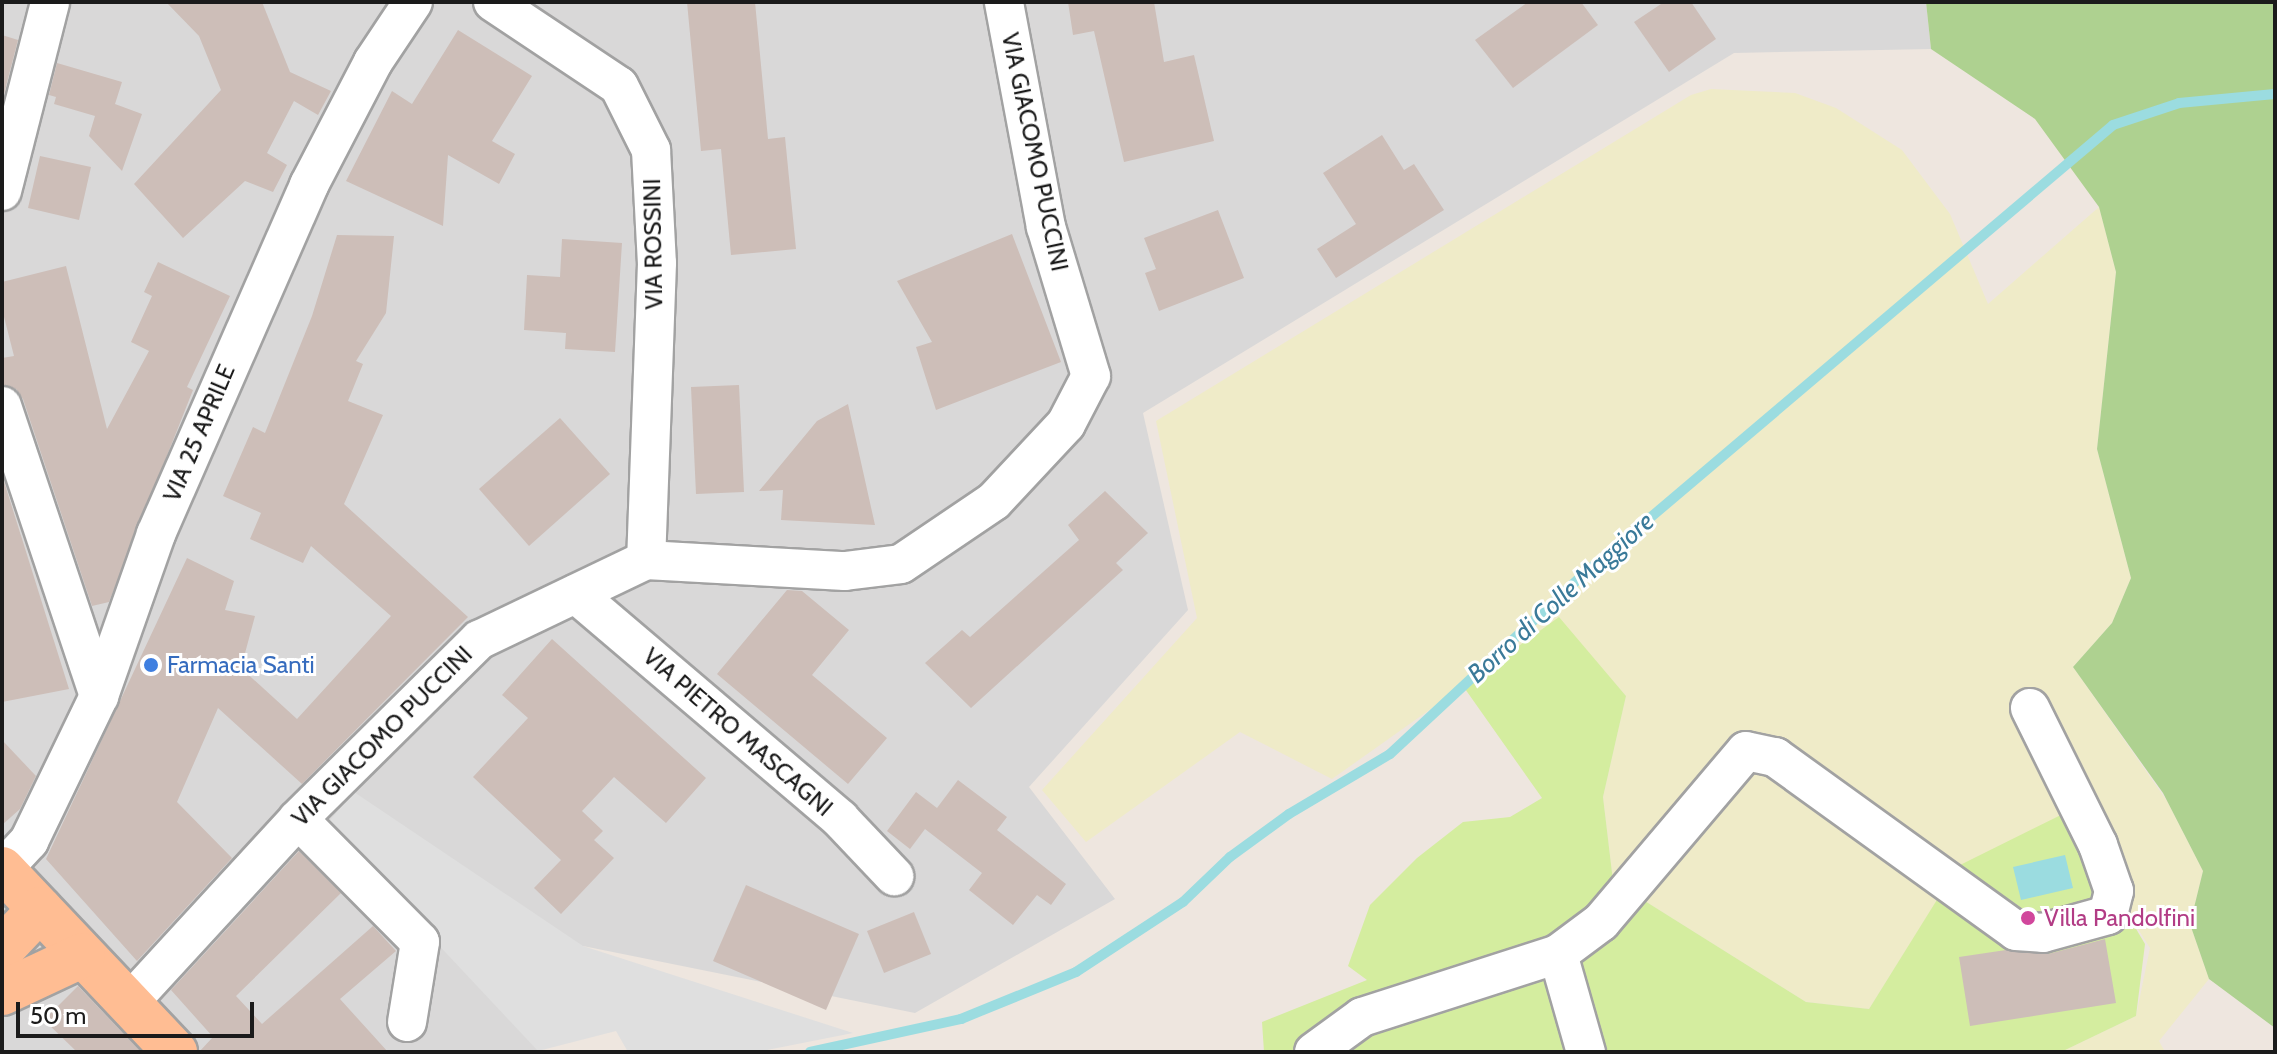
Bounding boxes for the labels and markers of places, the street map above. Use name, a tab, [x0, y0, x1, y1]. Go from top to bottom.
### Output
place label: Farmacia Santi	[167, 651, 315, 679]
marker: Farmacia Santi	[142, 656, 160, 674]
place label: Villa Pandolfini	[2044, 904, 2195, 932]
marker: Villa Pandolfini	[2019, 909, 2037, 927]

